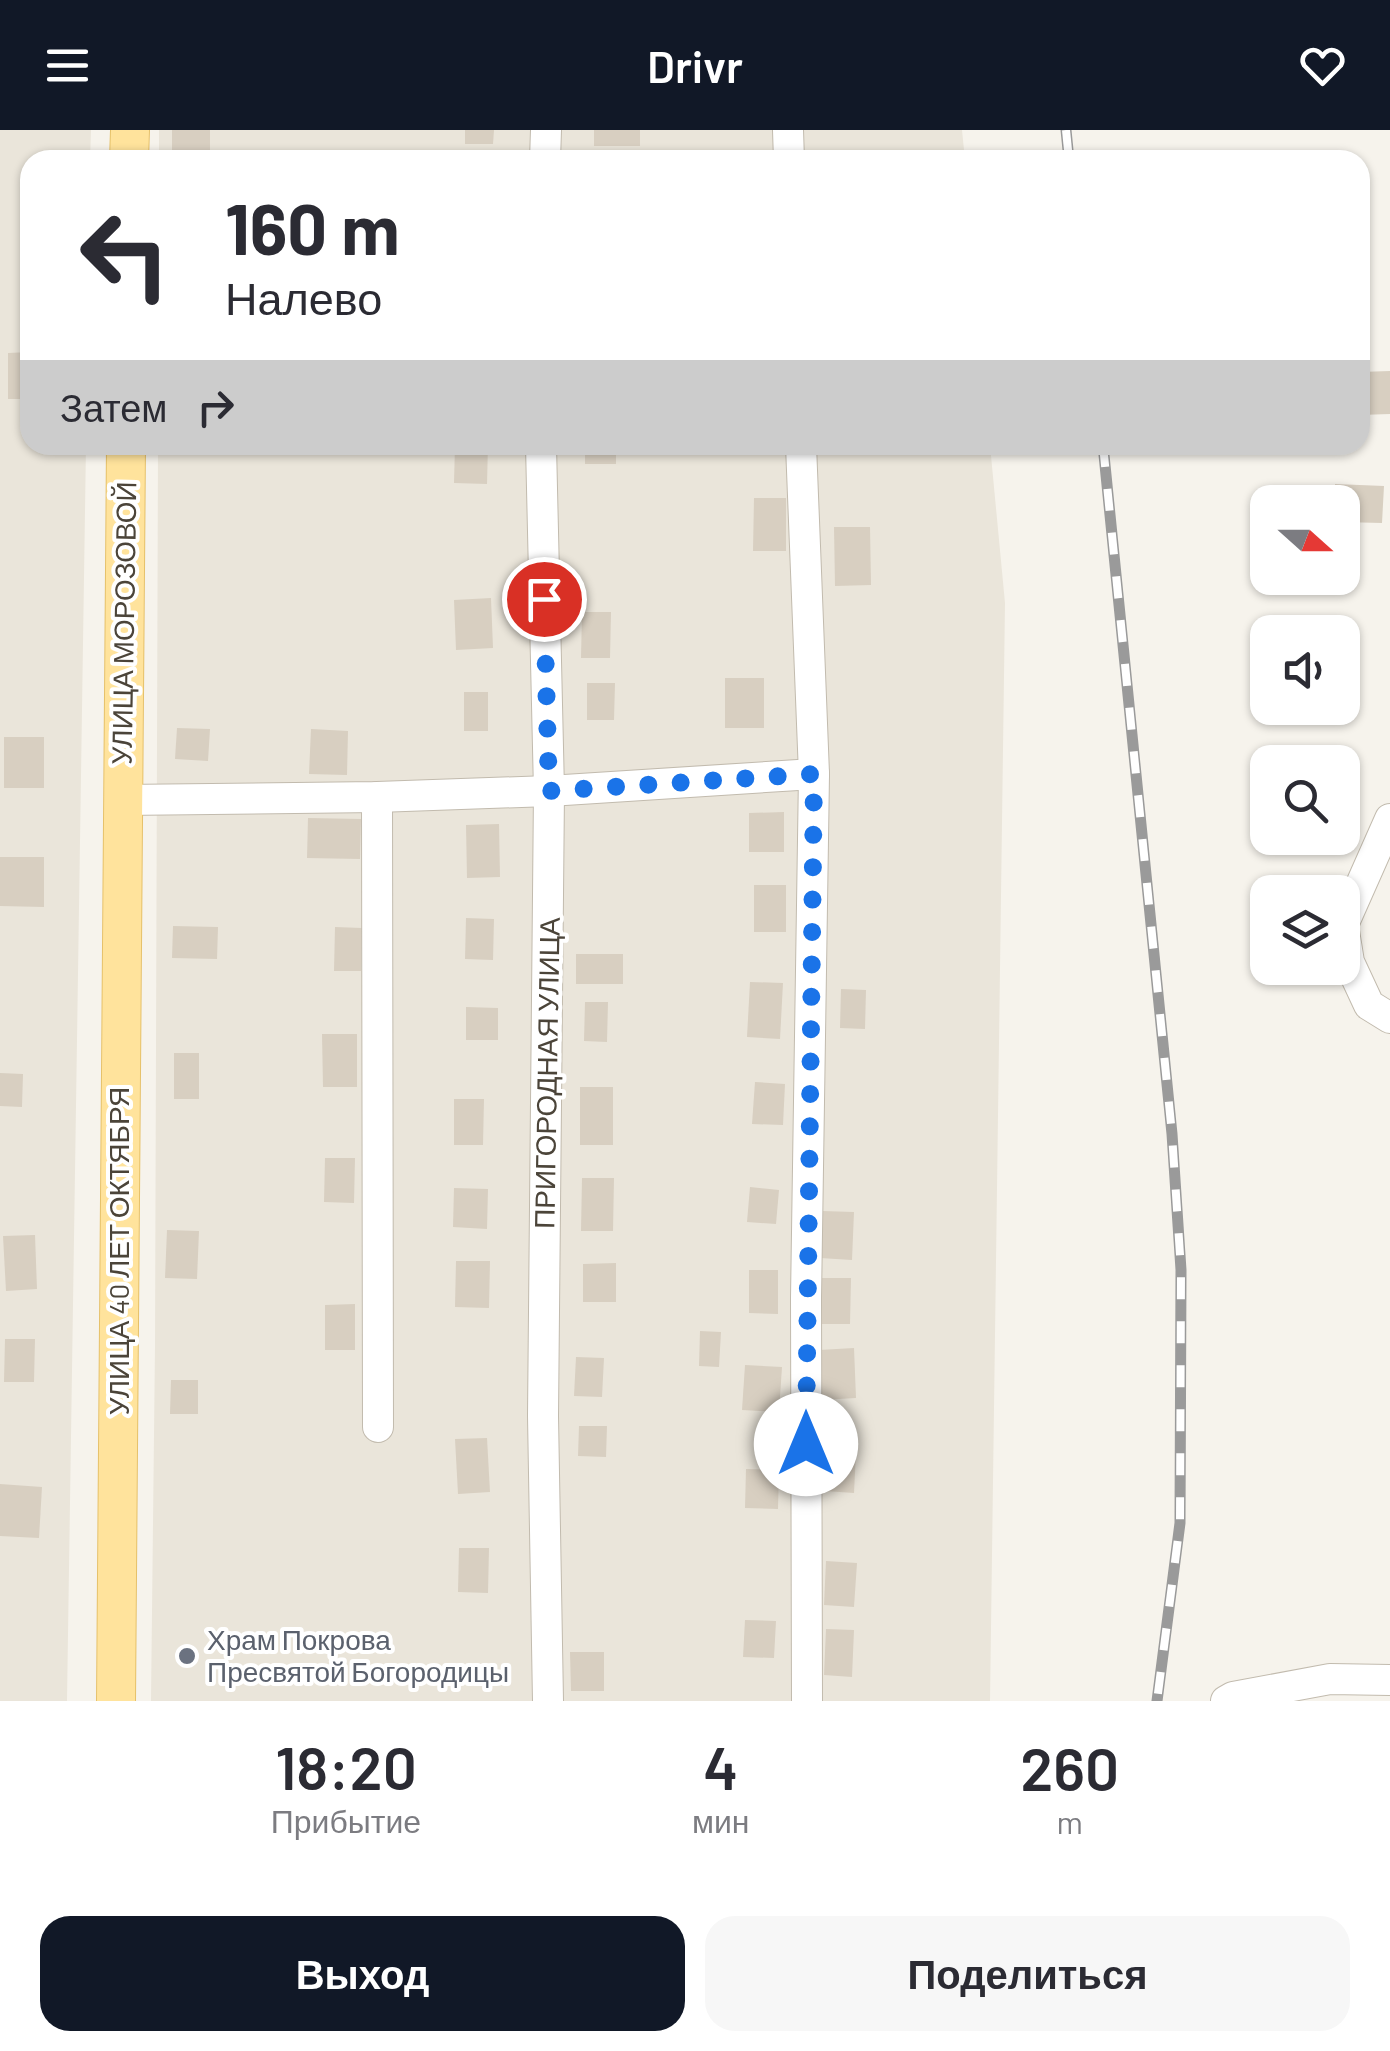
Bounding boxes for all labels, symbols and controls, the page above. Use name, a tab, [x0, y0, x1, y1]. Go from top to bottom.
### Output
icon: menu	[40, 38, 95, 93]
text: Drivr	[647, 38, 743, 92]
icon: heart	[1295, 38, 1350, 93]
text: 160 m	[225, 185, 400, 269]
icon: left	[60, 190, 190, 320]
text: Налево	[225, 270, 382, 324]
icon: right	[188, 380, 243, 435]
text: Затем	[60, 384, 168, 430]
street label: УЛИЦА МОРОЗОВОЙ	[104, 481, 142, 765]
north arrow	[1250, 485, 1360, 595]
map controls	[1250, 485, 1360, 985]
pin	[502, 557, 587, 642]
icon: arrive	[517, 572, 572, 627]
button: sound	[1250, 615, 1360, 725]
button: search	[1250, 745, 1360, 855]
button: layers	[1250, 875, 1360, 985]
street label: ПРИГОРОДНАЯ УЛИЦА	[526, 916, 566, 1229]
street label: УЛИЦА 40 ЛЕТ ОКТЯБРЯ	[101, 1087, 135, 1415]
position arrow	[754, 1392, 858, 1496]
place label: Храм Покрова Пресвятой Богородицы	[207, 1622, 509, 1688]
marker: Храм Покрова Пресвятой Богородицы	[176, 1645, 198, 1667]
text: 18:20	[275, 1730, 417, 1802]
text: 4	[703, 1730, 738, 1802]
text: 260	[1020, 1731, 1119, 1803]
text: Прибытие	[271, 1801, 421, 1839]
text: мин	[692, 1801, 749, 1839]
text: m	[1056, 1802, 1083, 1840]
button: Выход	[40, 1916, 685, 2031]
button: Поделиться	[705, 1916, 1350, 2031]

